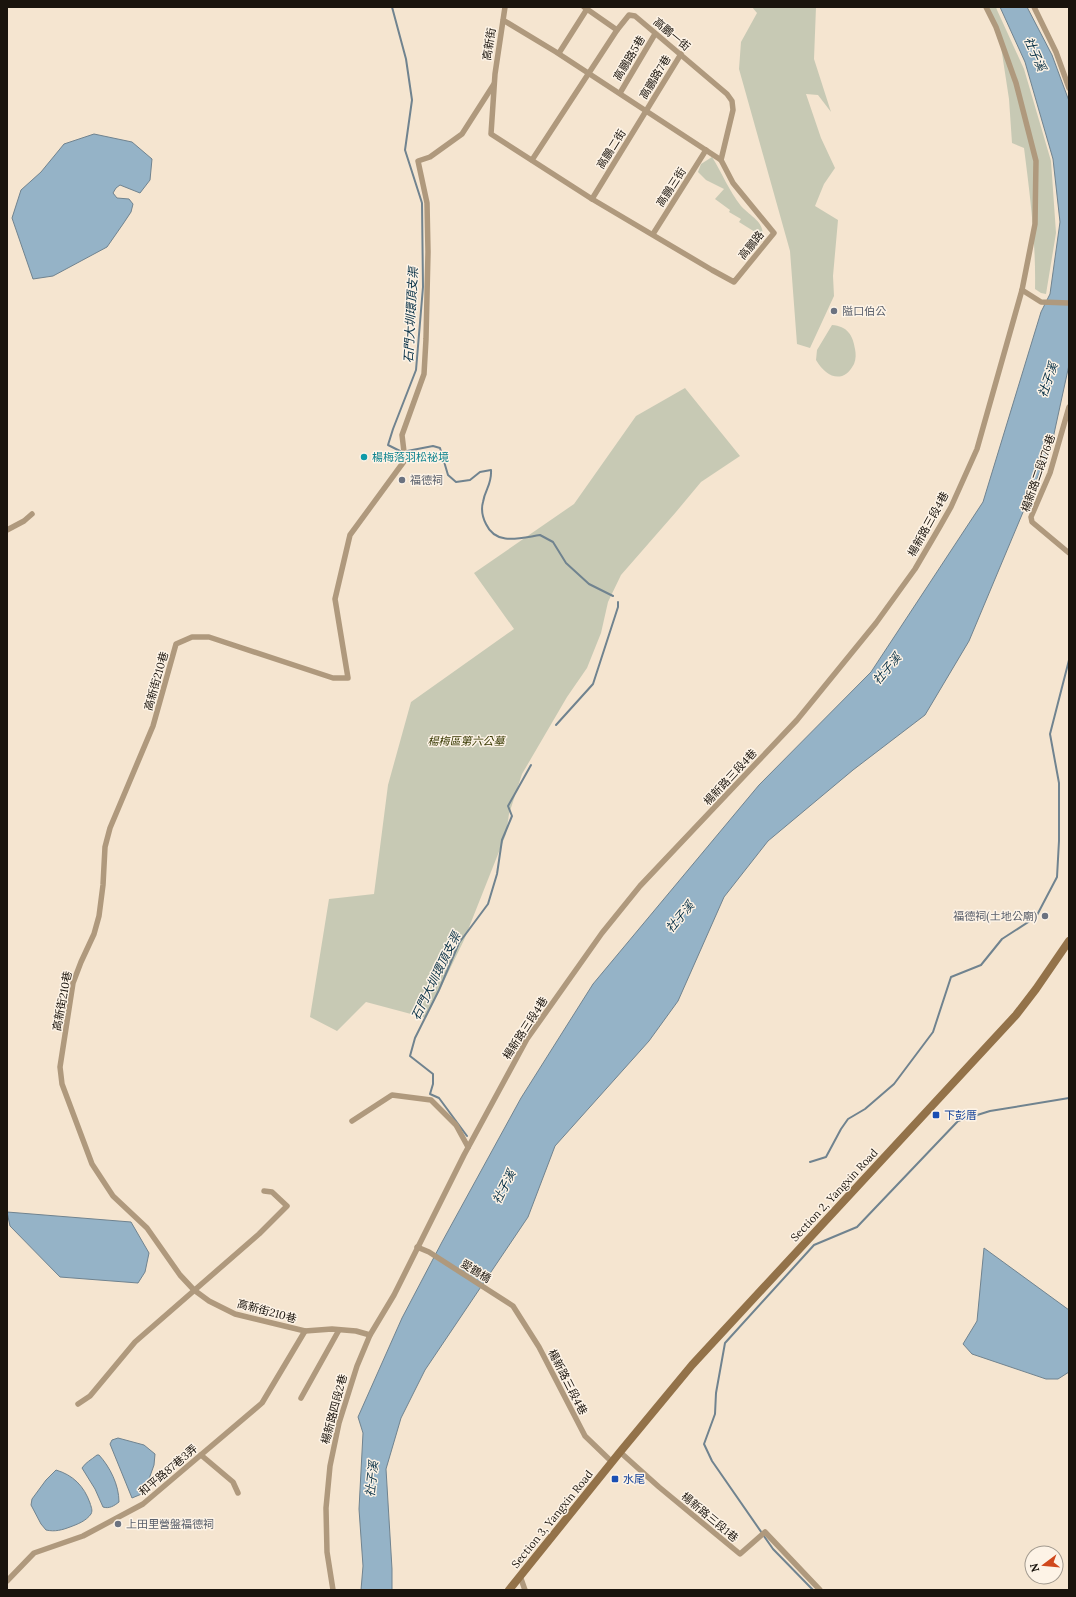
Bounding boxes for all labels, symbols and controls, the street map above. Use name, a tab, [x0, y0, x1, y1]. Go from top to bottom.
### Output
street label: 高鵬一街	[651, 14, 693, 54]
street label: 高新街	[480, 27, 498, 61]
street label: 高鵬路5巷	[610, 33, 648, 83]
water label: 社子溪	[1021, 34, 1050, 75]
street label: 高鵬路7巷	[636, 52, 674, 102]
street label: 高鵬二街	[593, 127, 629, 171]
street label: 高鵬三街	[653, 165, 689, 209]
street label: 高鵬路	[735, 228, 767, 262]
water label: 石門大圳環頂支渠	[400, 265, 421, 363]
place label: 隘口伯公	[842, 304, 886, 318]
marker: 隘口伯公	[829, 306, 839, 316]
water label: 社子溪	[1035, 358, 1061, 399]
street label: 楊新路二段176巷	[1018, 432, 1058, 514]
place label: 楊梅落羽松祕境	[372, 450, 449, 464]
marker: 楊梅落羽松祕境	[359, 452, 369, 462]
place label: 福德祠	[410, 473, 443, 487]
marker: 福德祠	[397, 475, 407, 485]
street label: 楊新路三段4巷	[904, 489, 952, 559]
water label: 社子溪	[869, 649, 905, 687]
street label: 高新街210巷	[141, 650, 171, 712]
park label: 楊梅區第六公墓	[428, 734, 506, 748]
street label: 楊新路三段4巷	[700, 746, 760, 808]
water label: 社子溪	[662, 897, 698, 935]
place label: 福德祠(土地公廟)	[953, 909, 1037, 924]
marker: 福德祠(土地公廟)	[1040, 911, 1050, 921]
water label: 石門大圳環頂支渠	[408, 928, 464, 1022]
street label: 高新街210巷	[49, 970, 75, 1032]
street label: 楊新路三段4巷	[500, 994, 550, 1062]
place label: 下彭厝	[944, 1108, 977, 1122]
marker: 下彭厝	[931, 1110, 941, 1120]
street label: Section 2, Yangxin Road	[787, 1145, 881, 1244]
water label: 社子溪	[489, 1166, 519, 1206]
street label: 愛鶴橋	[458, 1256, 494, 1286]
street label: 高新街210巷	[236, 1296, 298, 1326]
street label: 楊新路三段4巷	[545, 1347, 591, 1417]
street label: 楊新路四段2巷	[318, 1372, 350, 1446]
street label: 和平路87巷3弄	[136, 1441, 200, 1499]
water label: 社子溪	[362, 1458, 381, 1498]
street label: Section 3, Yangxin Road	[508, 1467, 596, 1571]
place label: 水尾	[623, 1472, 645, 1486]
marker: 水尾	[610, 1474, 620, 1484]
street label: 楊新路三段1巷	[679, 1489, 741, 1545]
place label: 上田里營盤福德祠	[126, 1517, 214, 1531]
marker: 上田里營盤福德祠	[113, 1519, 123, 1529]
north arrow	[1024, 1545, 1064, 1585]
text: N	[1026, 1561, 1042, 1574]

